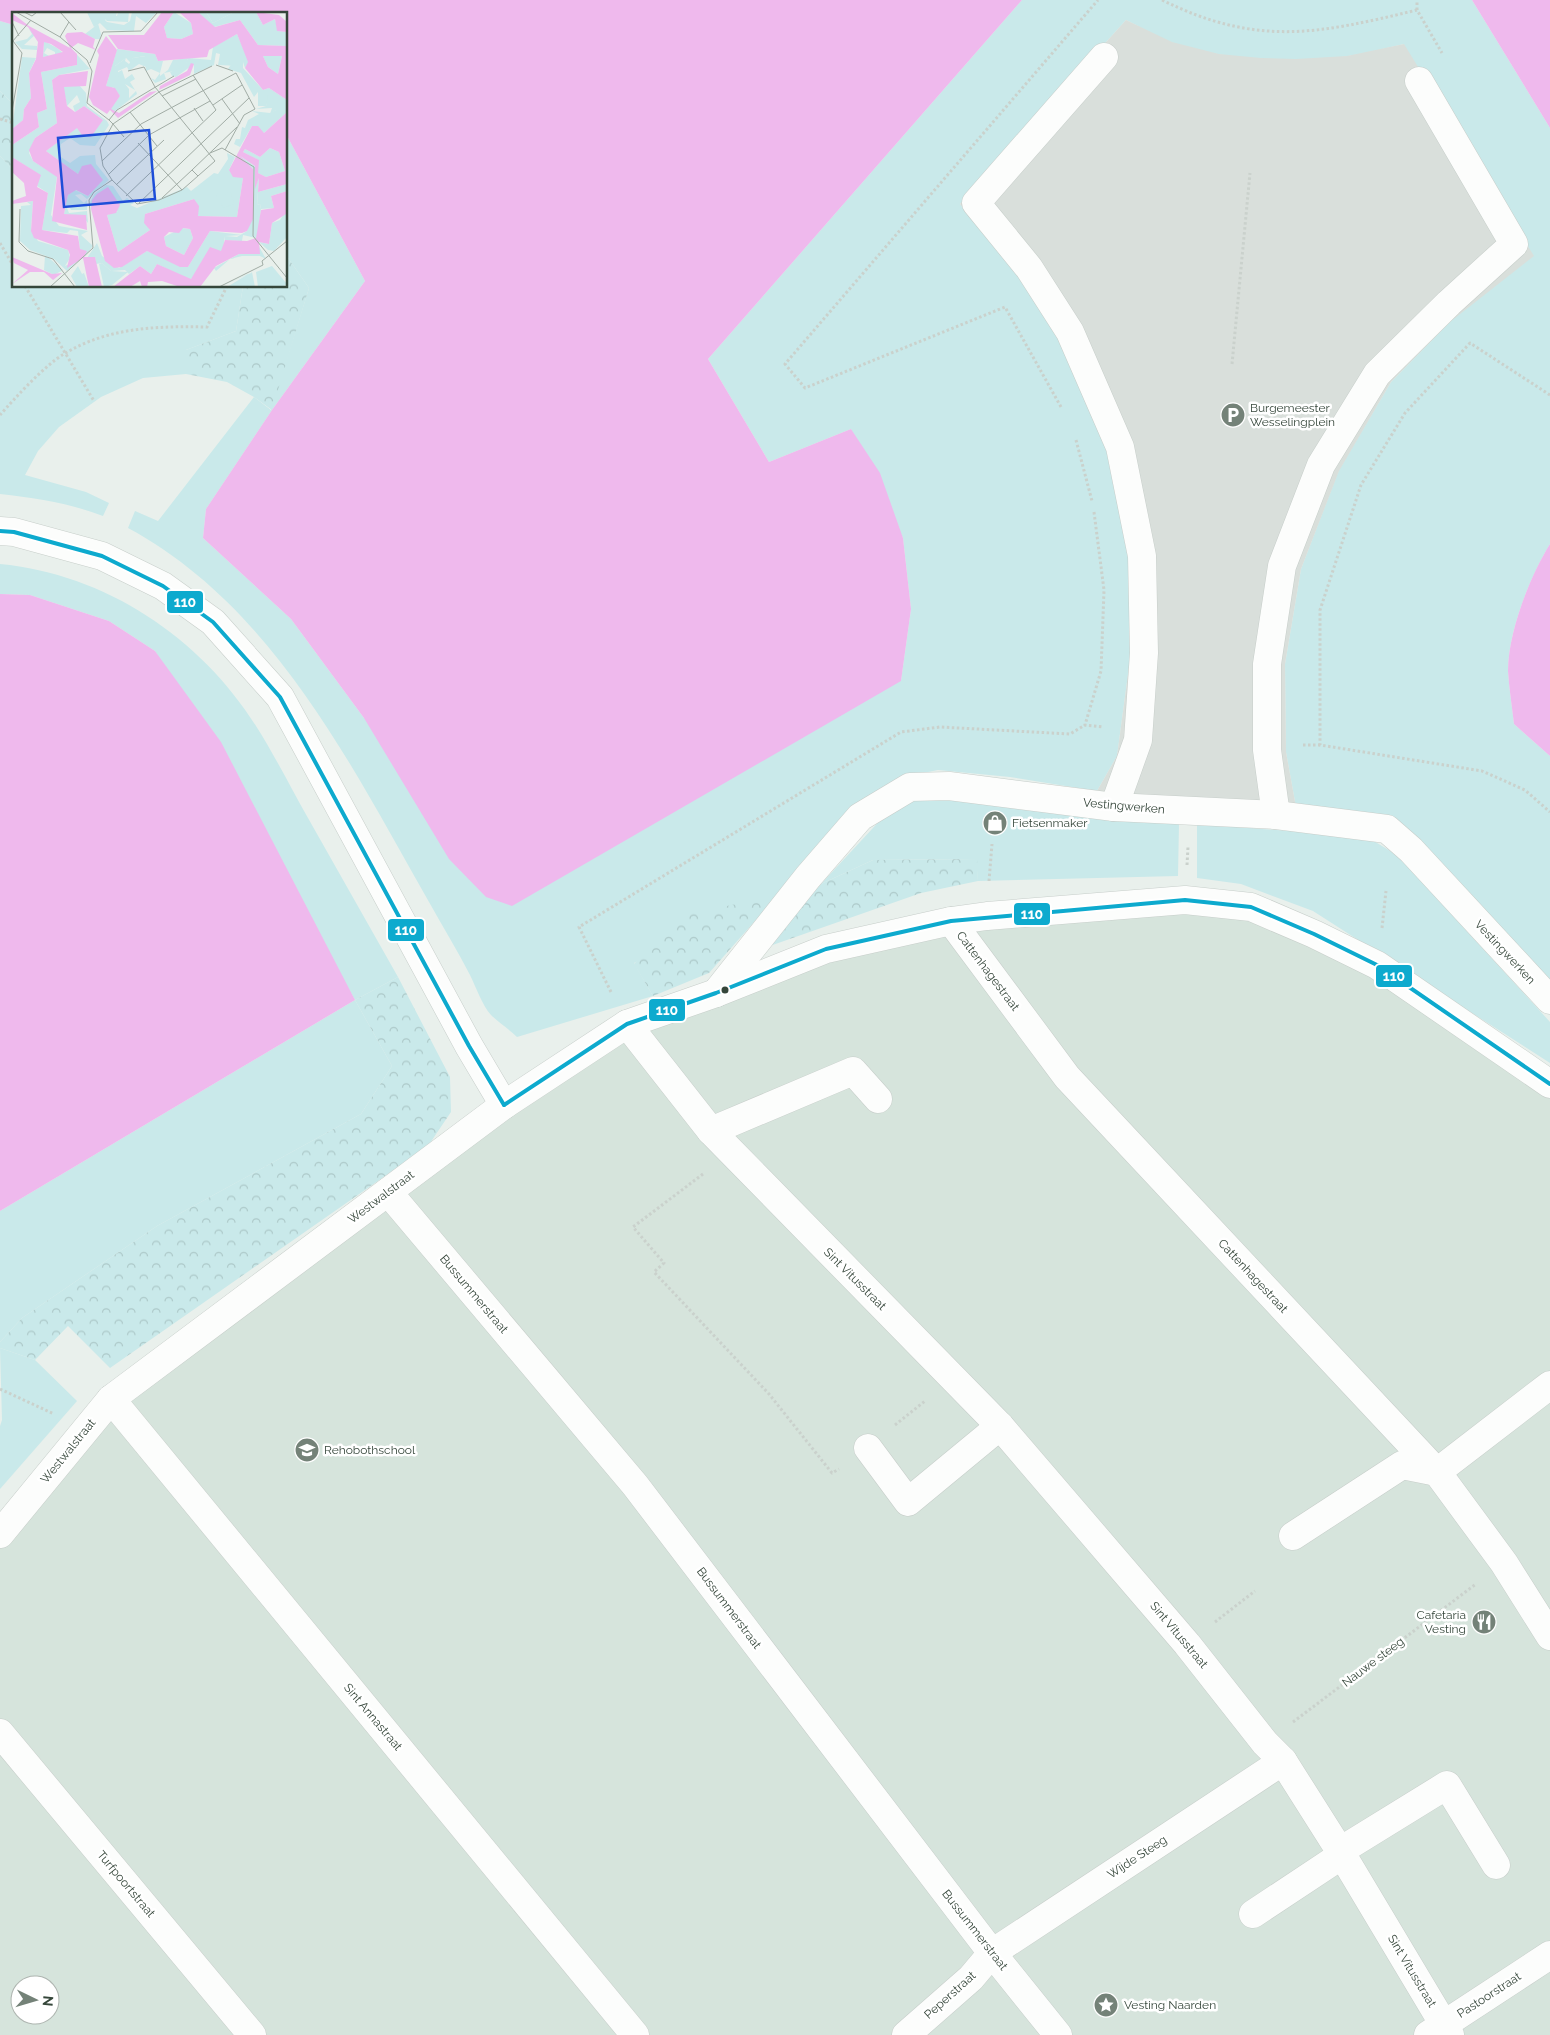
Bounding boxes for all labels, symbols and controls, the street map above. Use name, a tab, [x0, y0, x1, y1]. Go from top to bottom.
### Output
inset map	[12, 12, 288, 288]
place label: Burgemeester Wesselingplein	[1250, 401, 1335, 429]
parking icon: Burgemeester Wesselingplein	[1220, 402, 1246, 428]
line badge: 110	[166, 590, 204, 614]
text: 110	[174, 594, 196, 610]
street label: Vestingwerken	[1082, 795, 1166, 817]
shop icon: Fietsenmaker	[982, 810, 1008, 836]
place label: Fietsenmaker	[1012, 816, 1088, 830]
line badge: 110	[1013, 902, 1051, 926]
text: 110	[1021, 906, 1043, 922]
street label: Vestingwerken	[1472, 917, 1538, 987]
line badge: 110	[387, 918, 425, 942]
text: 110	[395, 922, 417, 938]
street label: Cattenhagestraat	[954, 929, 1022, 1013]
line badge: 110	[1375, 964, 1413, 988]
text: 110	[1383, 968, 1405, 984]
unlabelled marker	[720, 985, 730, 995]
line badge: 110	[648, 998, 686, 1022]
text: 110	[656, 1002, 678, 1018]
street label: Westwalstraat	[345, 1168, 417, 1226]
street label: Cattenhagestraat	[1215, 1236, 1291, 1316]
street label: Sint Vitusstraat	[821, 1245, 889, 1313]
street label: Bussummerstraat	[437, 1252, 511, 1336]
street label: Westwalstraat	[38, 1416, 98, 1486]
school or university icon: Rehobothschool	[294, 1437, 320, 1463]
place label: Rehobothschool	[324, 1443, 416, 1457]
street label: Bussummerstraat	[694, 1565, 764, 1651]
street label: Sint Vitusstraat	[1147, 1599, 1211, 1671]
place label: Cafetaria Vesting	[1417, 1608, 1466, 1636]
restaurant icon: Cafetaria Vesting	[1471, 1609, 1497, 1635]
street label: Nauwe steeg	[1339, 1634, 1407, 1690]
street label: Sint Annastraat	[341, 1681, 405, 1753]
street label: Wijde Steeg	[1105, 1833, 1169, 1881]
street label: Turfpoortstraat	[94, 1848, 158, 1920]
street label: Bussummerstraat	[939, 1887, 1011, 1973]
street label: Sint Vitusstraat	[1385, 1932, 1439, 2010]
street label: Peperstraat	[921, 1968, 979, 2022]
street label: Pastoorstraat	[1454, 1969, 1524, 2021]
north arrow	[10, 1975, 60, 2025]
place icon: Vesting Naarden	[1093, 1992, 1119, 2018]
text: N	[40, 1995, 56, 2007]
place label: Vesting Naarden	[1124, 1998, 1216, 2012]

